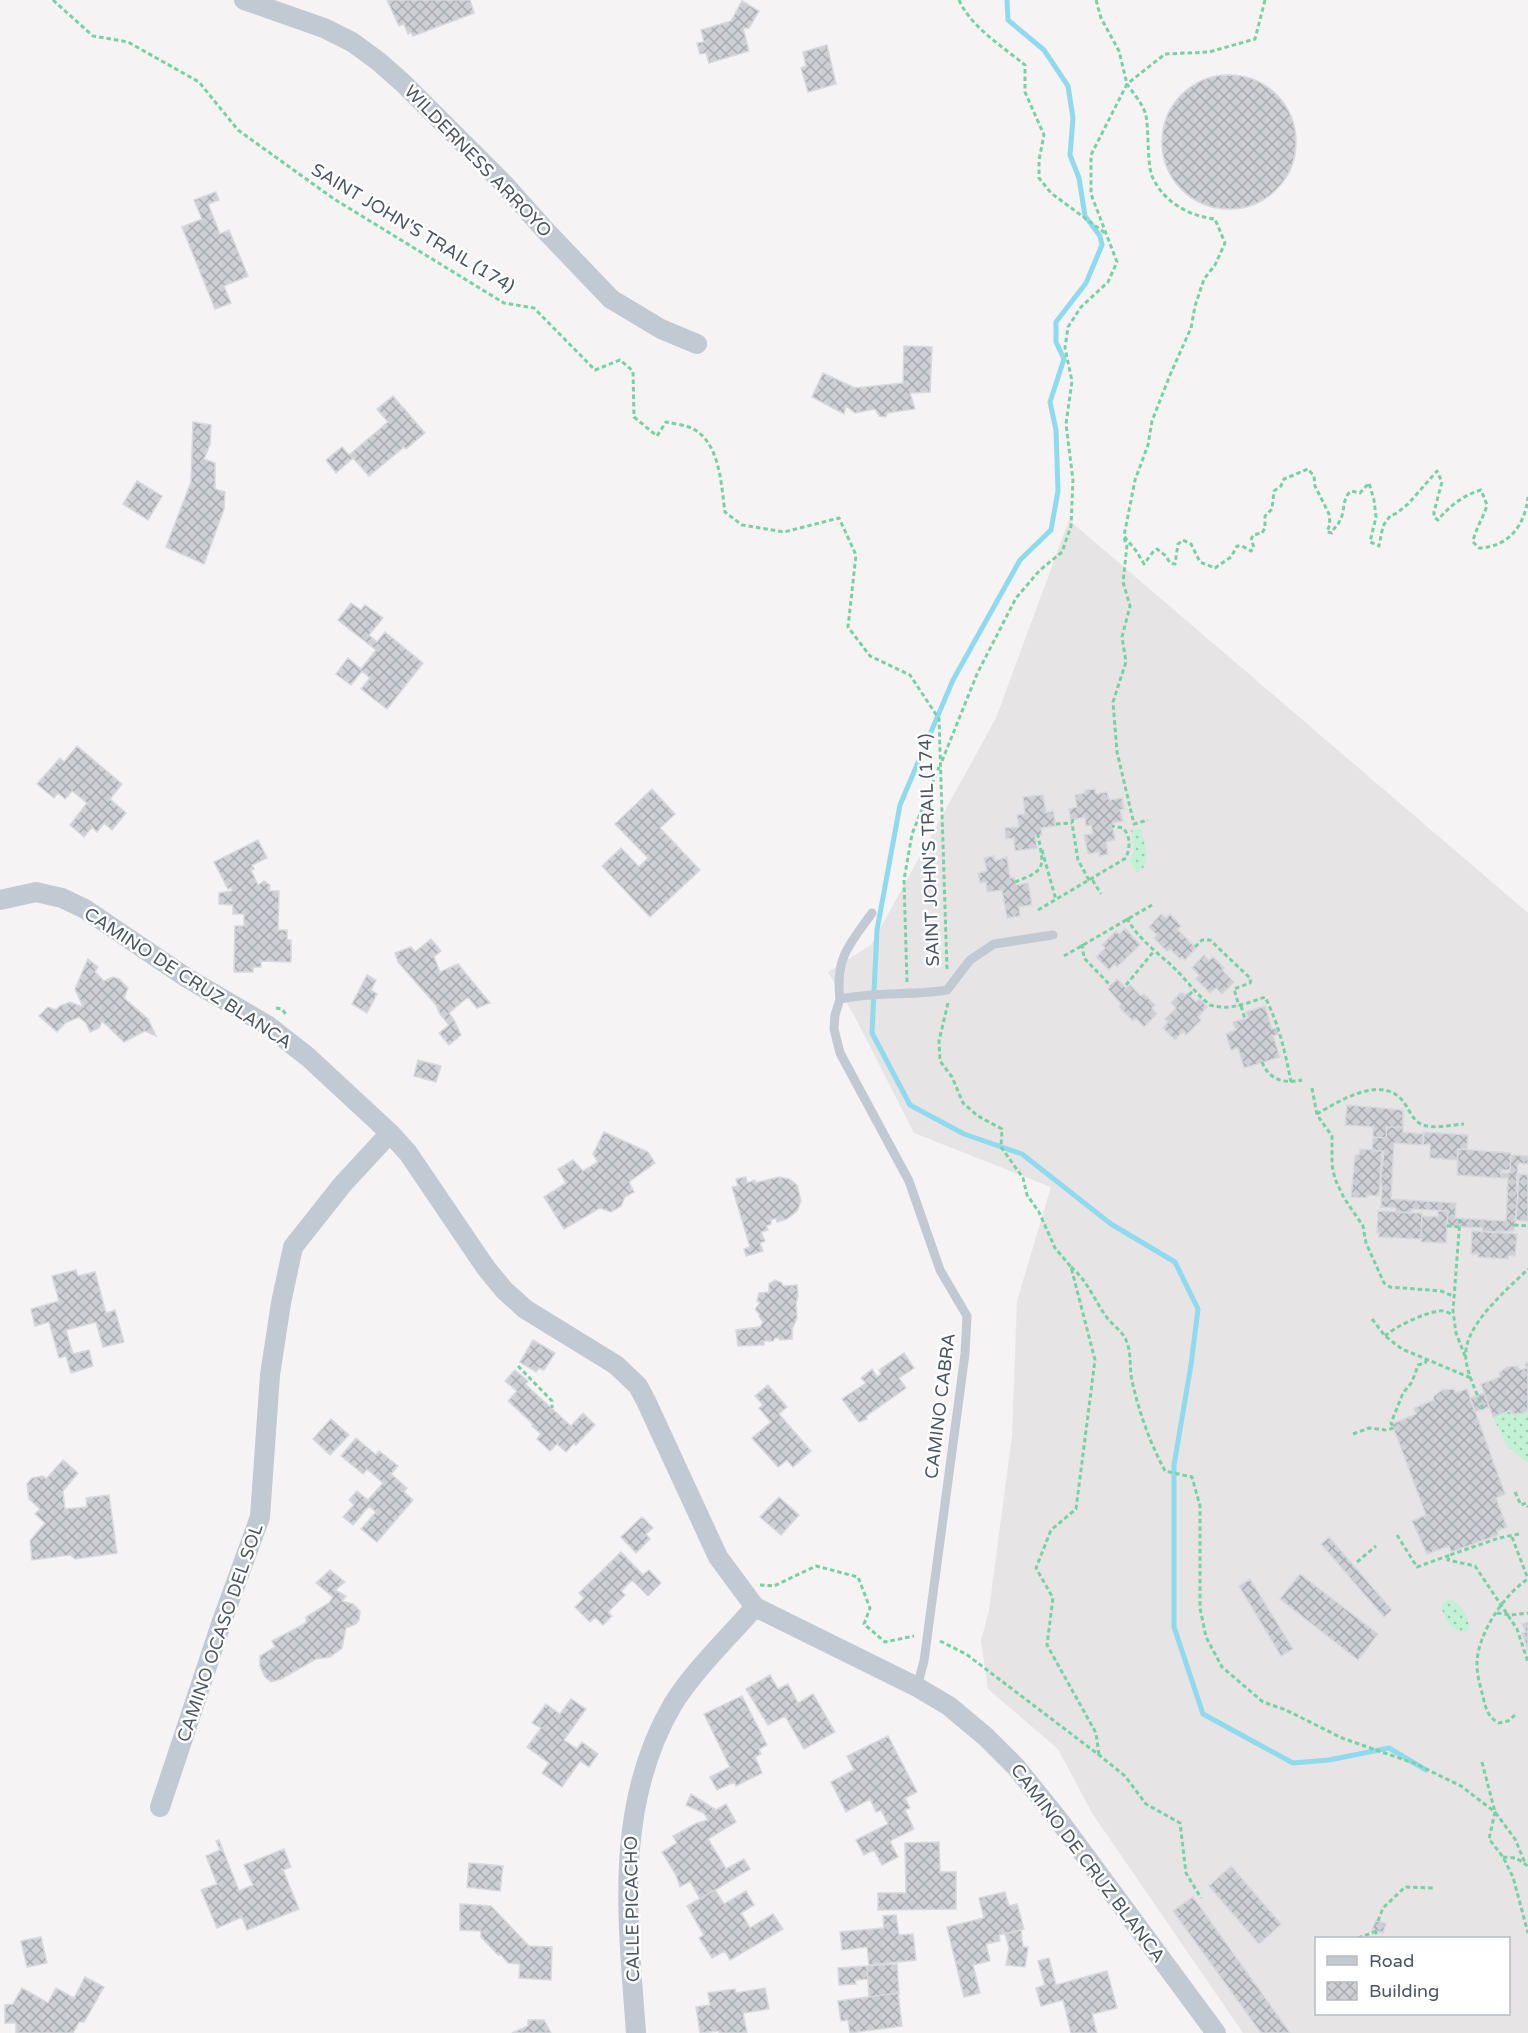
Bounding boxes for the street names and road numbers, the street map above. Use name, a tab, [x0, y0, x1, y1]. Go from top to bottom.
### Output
street label: WILDERNESS ARROYO	[400, 80, 556, 242]
street label: SAINT JOHN'S TRAIL (174)	[307, 159, 519, 297]
street label: SAINT JOHN'S TRAIL (174)	[914, 733, 944, 967]
street label: CAMINO DE CRUZ BLANCA	[80, 903, 296, 1053]
street label: CAMINO CABRA	[920, 1332, 960, 1480]
street label: CAMINO OCASO DEL SOL	[172, 1520, 268, 1745]
street label: CAMINO DE CRUZ BLANCA	[1006, 1759, 1170, 1967]
street label: CALLE PICACHO	[620, 1836, 644, 1982]

